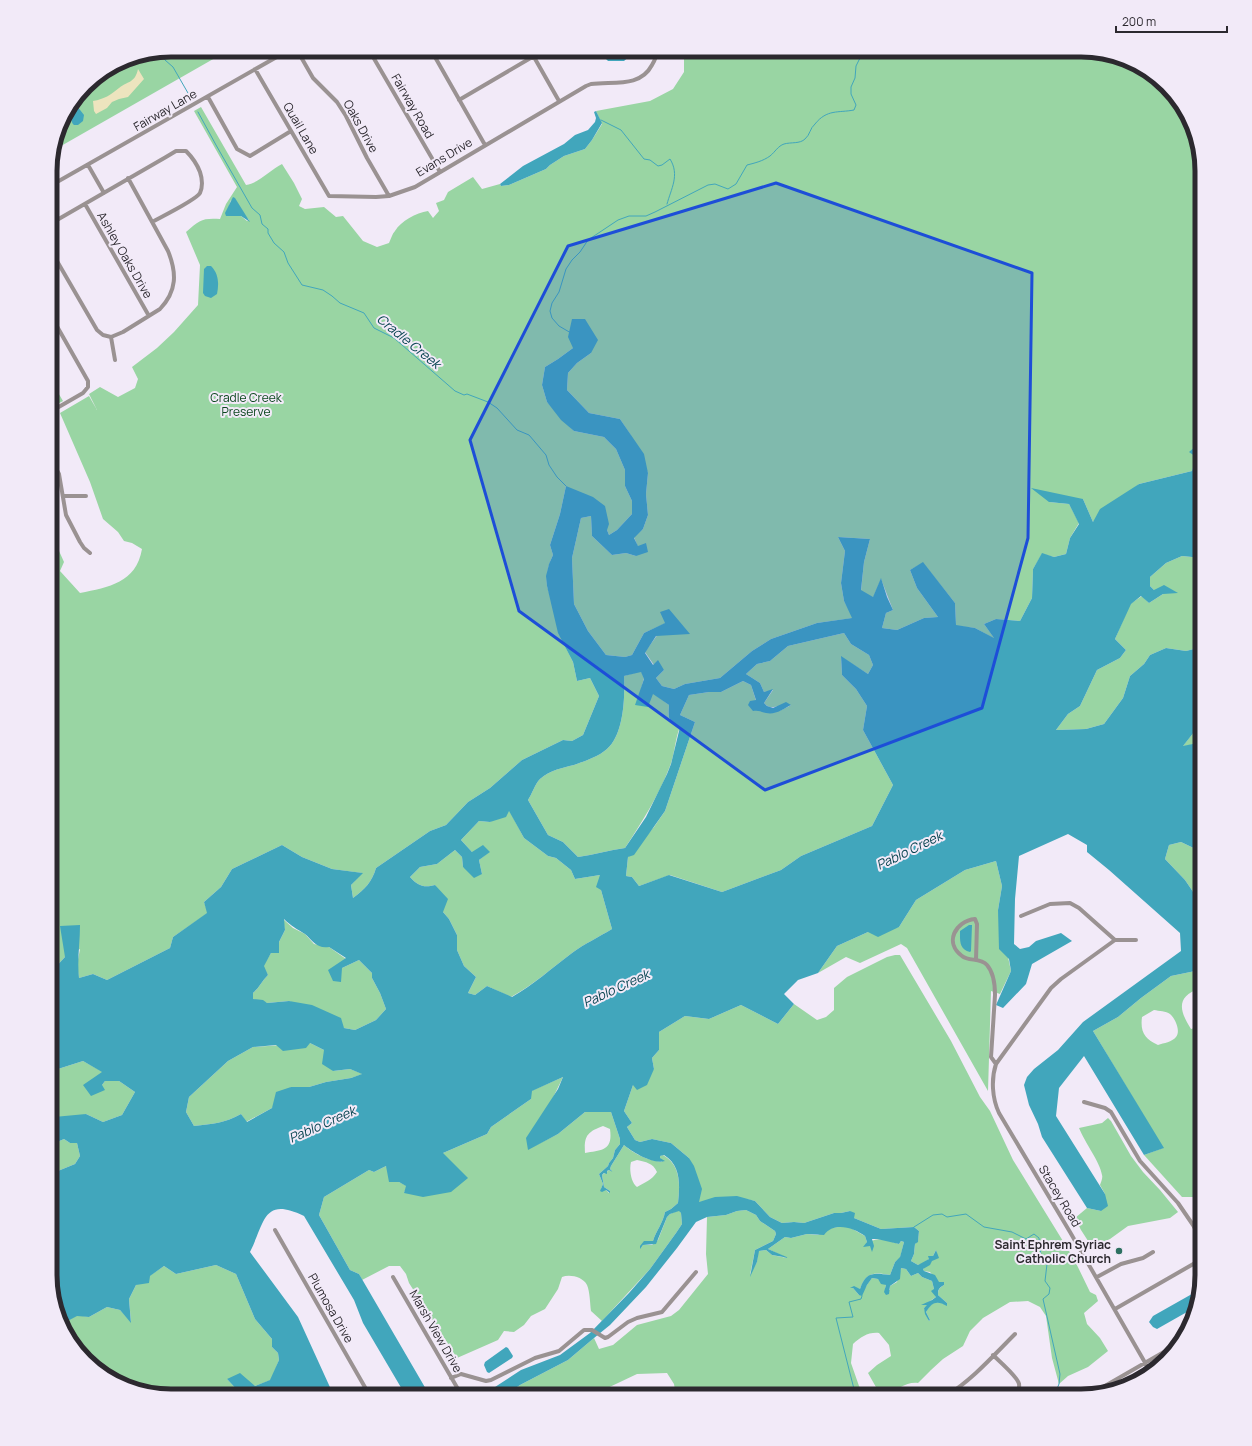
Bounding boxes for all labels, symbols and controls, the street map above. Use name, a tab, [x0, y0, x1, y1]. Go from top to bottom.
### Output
scale bar	[1116, 8, 1227, 34]
text: 200 m	[1122, 13, 1156, 30]
street label: Fairway Road	[388, 71, 438, 141]
street label: Fairway Lane	[130, 85, 200, 135]
street label: Oaks Drive	[340, 97, 382, 155]
street label: Quail Lane	[279, 99, 323, 157]
street label: Evans Drive	[413, 133, 475, 181]
street label: Ashley Oaks Drive	[93, 209, 157, 301]
water label: Cradle Creek	[373, 310, 447, 374]
park label: Cradle Creek Preserve	[210, 389, 283, 420]
water label: Pablo Creek	[873, 825, 947, 874]
water label: Pablo Creek	[580, 964, 654, 1011]
water label: Pablo Creek	[286, 1100, 361, 1147]
street label: Stacey Road	[1035, 1162, 1085, 1230]
place label: Saint Ephrem Syriac Catholic Church	[994, 1236, 1111, 1267]
marker: Saint Ephrem Syriac Catholic Church	[1114, 1246, 1124, 1256]
street label: Plumosa Drive	[304, 1270, 358, 1346]
street label: Marsh View Drive	[405, 1287, 467, 1375]

